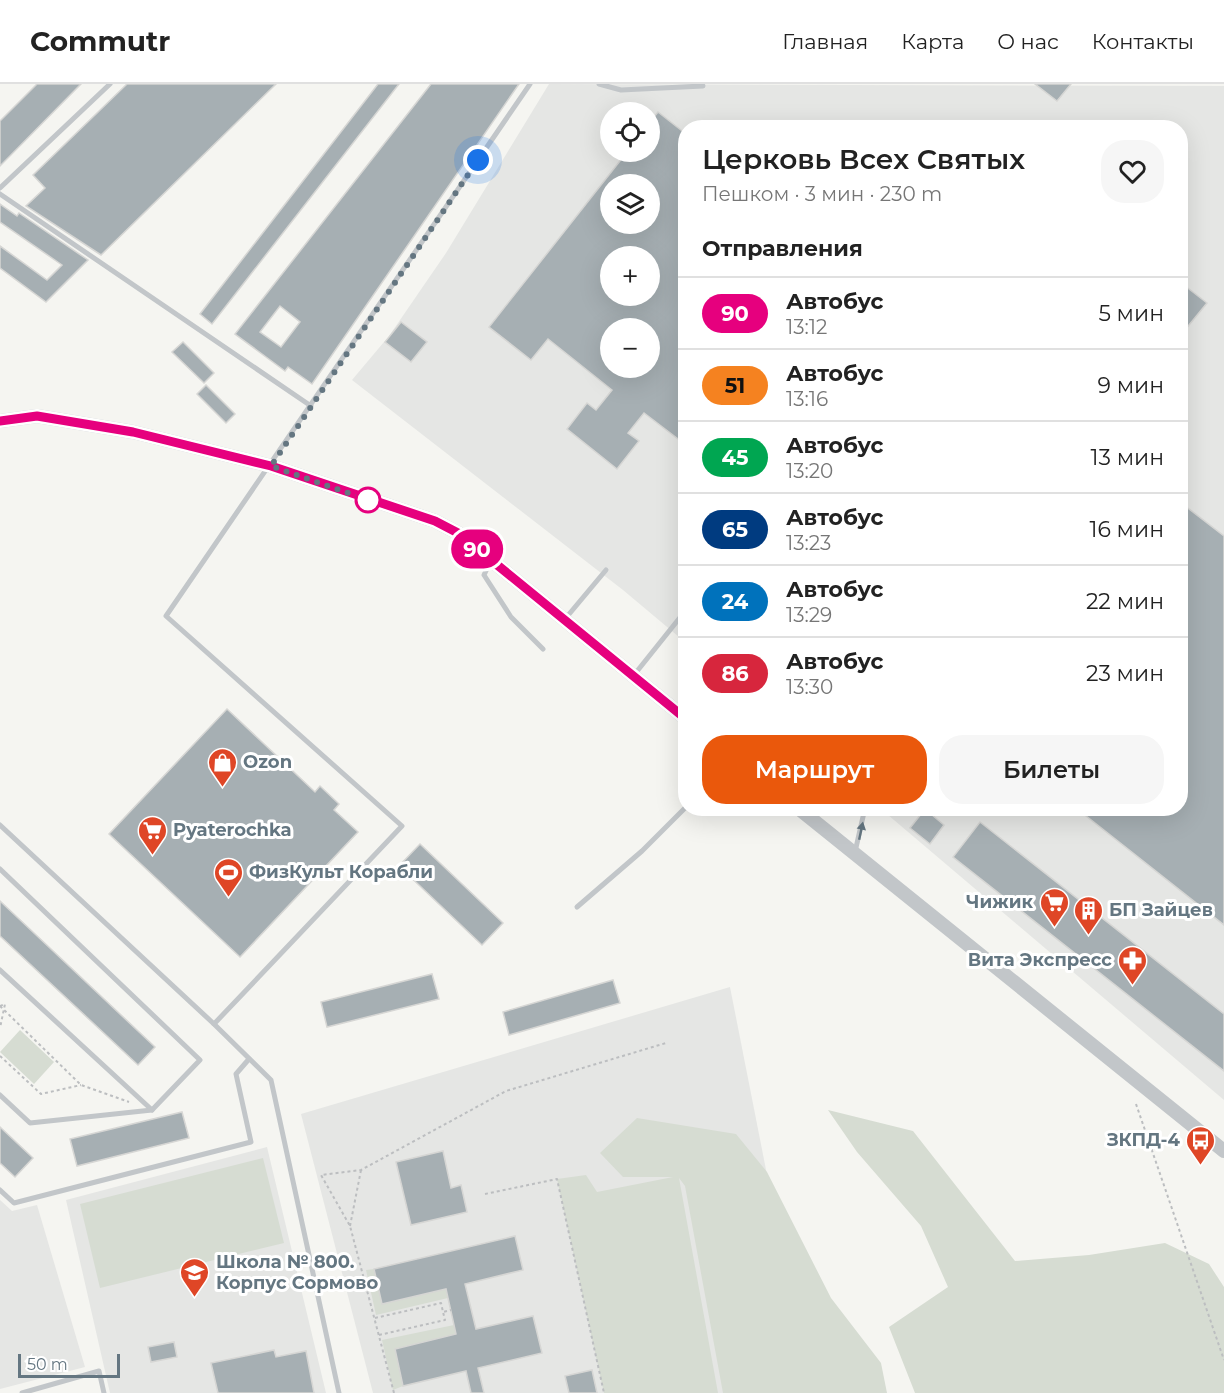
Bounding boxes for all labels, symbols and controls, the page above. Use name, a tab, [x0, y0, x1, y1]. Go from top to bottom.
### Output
text: Commutr	[30, 24, 170, 58]
text: Главная	[782, 29, 868, 54]
text: Карта	[901, 29, 964, 54]
text: О нас	[997, 29, 1059, 54]
text: Контакты	[1092, 29, 1194, 54]
map controls	[600, 102, 660, 378]
button: locate	[600, 102, 660, 162]
button: heart	[1101, 140, 1164, 203]
text: Церковь Всех Святых	[702, 142, 1025, 176]
your location	[463, 145, 493, 175]
button: layers	[600, 174, 660, 234]
text: Пешком · 3 мин · 230 m	[702, 182, 942, 206]
text: Отправления	[702, 235, 863, 262]
button: +	[600, 246, 660, 306]
text: Автобус	[786, 288, 884, 315]
text: 5 мин	[1098, 300, 1164, 327]
text: 90	[721, 301, 749, 326]
text: 13:12	[786, 315, 827, 339]
button: −	[600, 318, 660, 378]
text: Автобус	[786, 360, 884, 387]
text: 9 мин	[1097, 372, 1164, 399]
text: 51	[725, 373, 745, 398]
text: 13:16	[786, 387, 828, 411]
text: Автобус	[786, 432, 884, 459]
text: 13 мин	[1091, 444, 1164, 471]
text: 45	[722, 445, 748, 470]
text: 13:20	[786, 459, 833, 483]
unlabelled marker	[355, 487, 381, 513]
text: Автобус	[786, 504, 884, 531]
text: 16 мин	[1090, 516, 1164, 543]
text: 65	[722, 517, 748, 542]
line badge: 90	[450, 530, 504, 568]
text: 13:23	[786, 531, 831, 555]
text: 90	[463, 537, 491, 562]
text: Автобус	[786, 576, 884, 603]
text: 22 мин	[1086, 588, 1164, 615]
text: 24	[722, 589, 748, 614]
text: 13:29	[786, 603, 832, 627]
text: Автобус	[786, 648, 884, 675]
text: 23 мин	[1086, 660, 1164, 687]
text: 86	[721, 661, 749, 686]
text: 13:30	[786, 675, 833, 699]
button: Маршрут	[702, 735, 927, 804]
button: Билеты	[939, 735, 1164, 804]
shop icon: Ozon	[206, 746, 238, 788]
place label: Ozon	[243, 751, 292, 773]
supermarket icon: Pyaterochka	[136, 814, 168, 856]
place label: Pyaterochka	[173, 819, 292, 841]
one-way arrow	[857, 822, 866, 841]
sports icon: ФизКульт Корабли	[212, 856, 244, 898]
place label: ФизКульт Корабли	[249, 861, 433, 883]
supermarket icon: Чижик	[1038, 886, 1070, 928]
place label: Чижик	[966, 891, 1033, 913]
building icon: БП Зайцев	[1072, 894, 1104, 936]
place label: БП Зайцев	[1109, 899, 1213, 921]
pharmacy icon: Вита Экспресс	[1117, 944, 1149, 986]
place label: Вита Экспресс	[968, 949, 1112, 971]
bus stop icon: ЗКПД-4	[1185, 1124, 1217, 1166]
place label: ЗКПД-4	[1106, 1129, 1181, 1151]
place label: Школа № 800. Корпус Сормово	[216, 1251, 378, 1294]
school or university icon: Школа № 800. Корпус Сормово	[179, 1256, 211, 1298]
scale bar	[18, 1351, 120, 1378]
text: 50 m	[27, 1355, 68, 1374]

